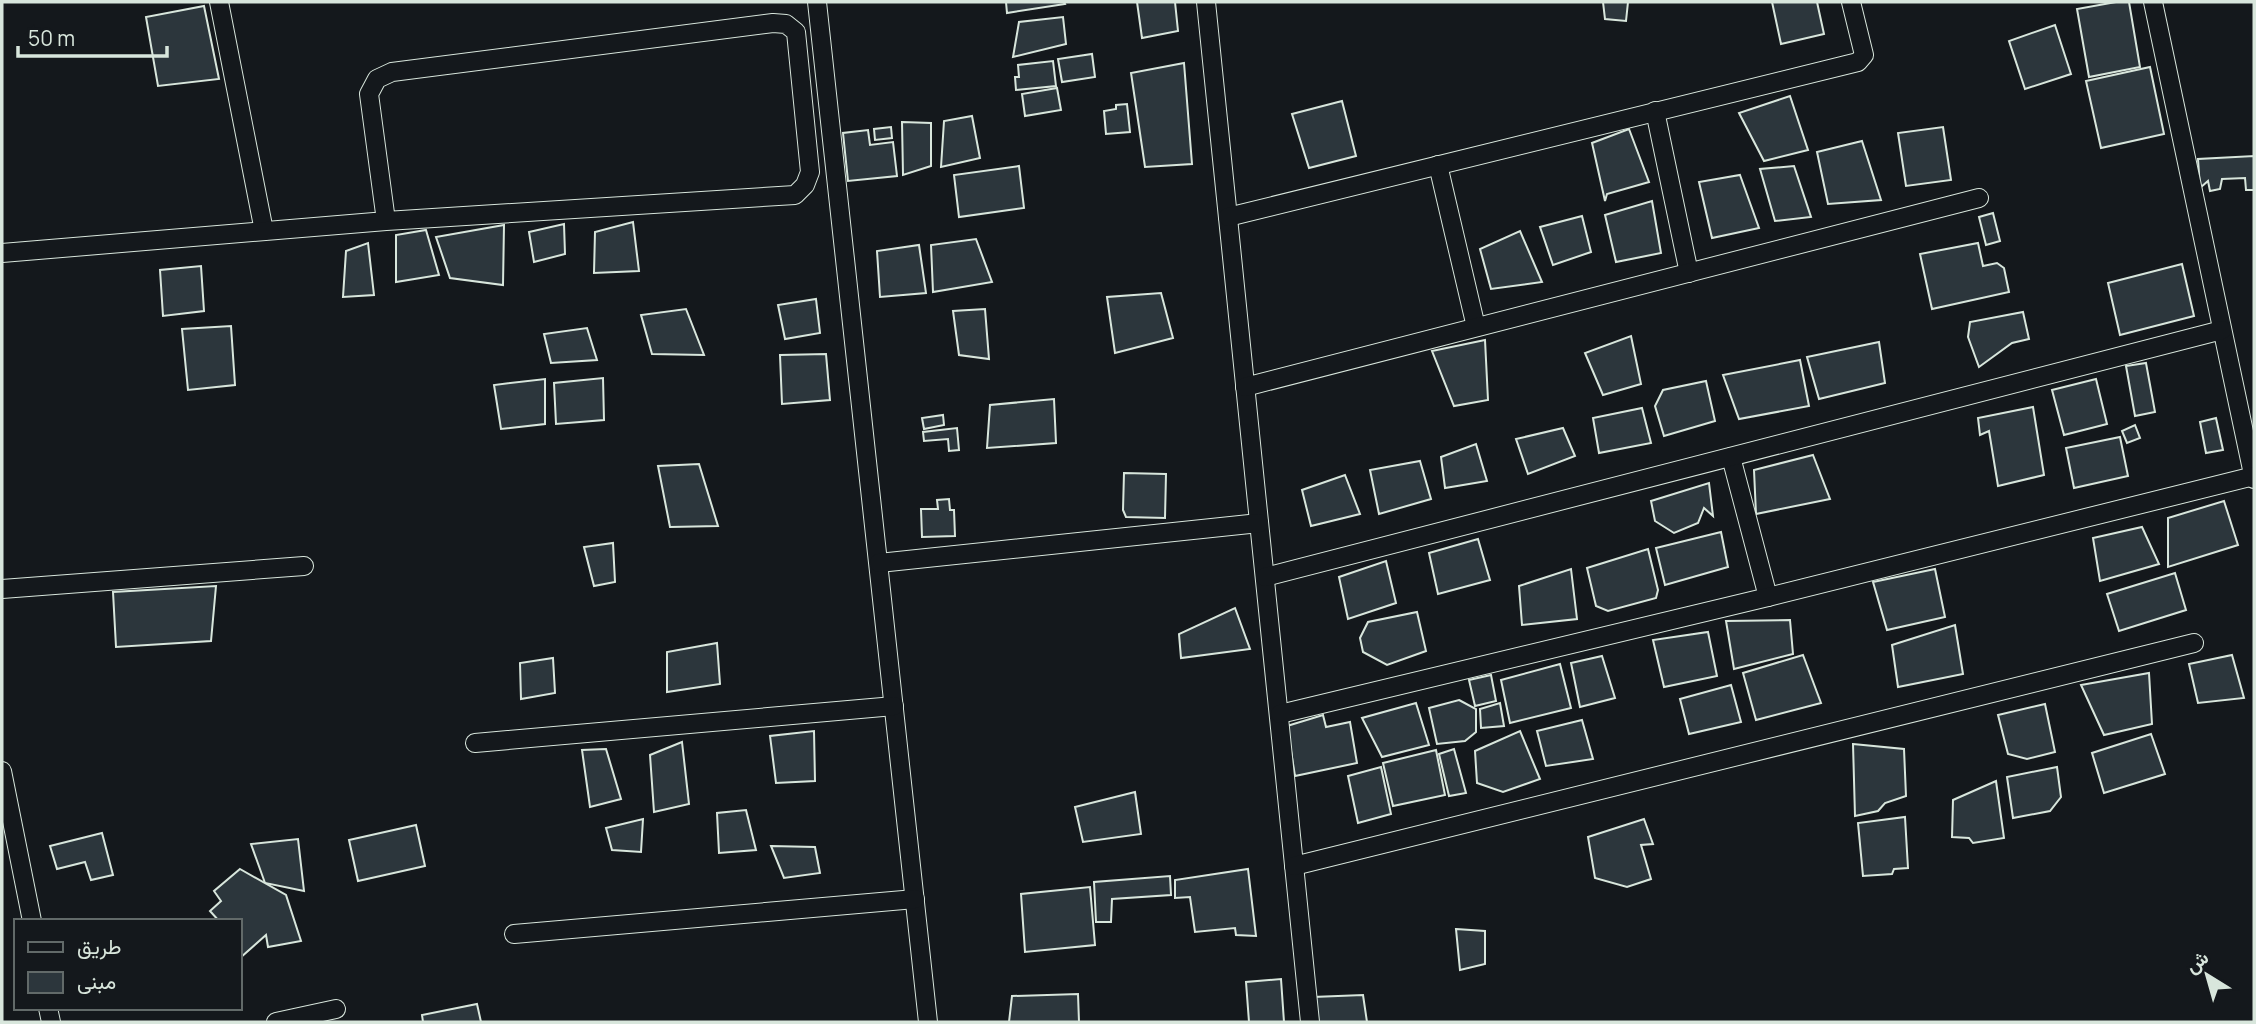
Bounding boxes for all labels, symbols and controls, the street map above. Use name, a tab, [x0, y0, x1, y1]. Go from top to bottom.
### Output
scale bar	[18, 14, 166, 58]
text: 50 m	[28, 24, 75, 52]
legend	[14, 919, 242, 1010]
text: طريق	[77, 932, 122, 960]
north arrow	[2172, 940, 2242, 1010]
text: ش	[2180, 944, 2214, 979]
text: مبنى	[77, 967, 116, 995]

